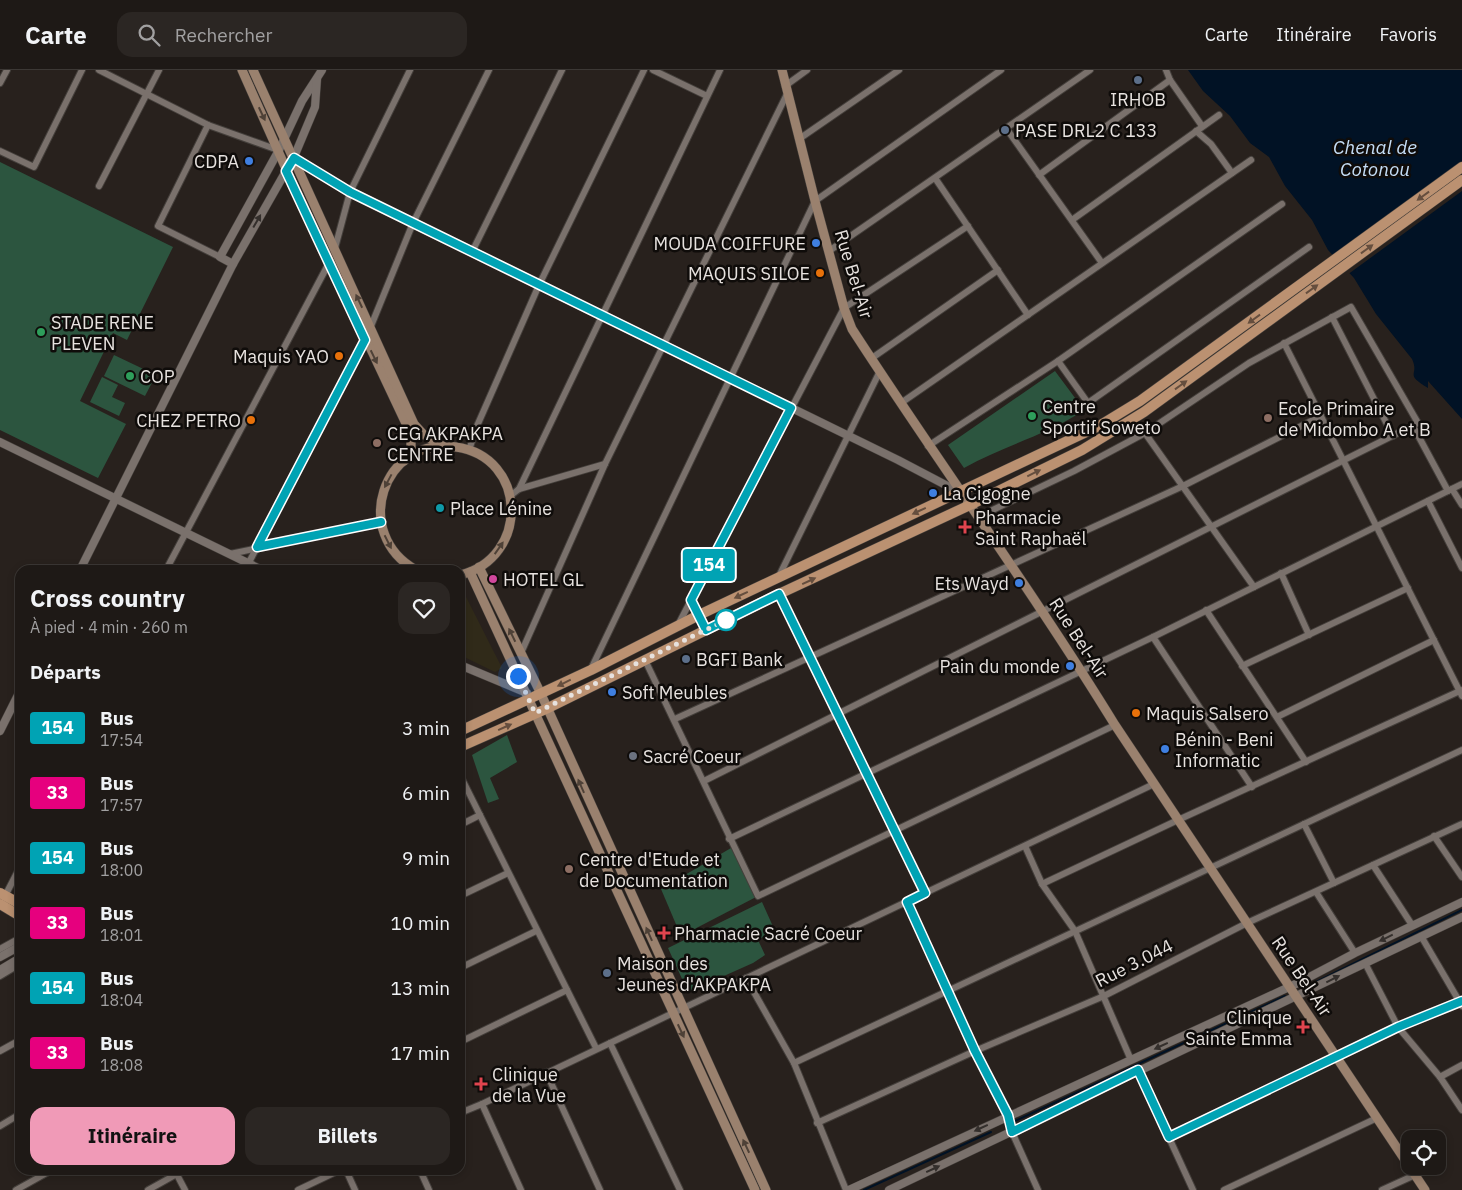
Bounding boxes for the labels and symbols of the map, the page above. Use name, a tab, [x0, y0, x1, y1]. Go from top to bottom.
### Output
marker: IRHOB	[1132, 74, 1144, 86]
place label: IRHOB	[1110, 88, 1166, 111]
one-way arrow	[258, 107, 266, 121]
place label: PASE DRL2 C 133	[1015, 119, 1157, 142]
marker: PASE DRL2 C 133	[999, 124, 1011, 136]
water label: Chenal de Cotonou	[1333, 135, 1417, 181]
place label: CDPA	[194, 150, 239, 173]
marker: CDPA	[243, 155, 255, 167]
one-way arrow	[1416, 191, 1430, 201]
one-way arrow	[253, 215, 262, 228]
street label: Rue Bel-Air	[830, 227, 879, 322]
place label: MOUDA COIFFURE	[654, 232, 806, 255]
marker: MOUDA COIFFURE	[810, 237, 822, 249]
one-way arrow	[1360, 244, 1374, 254]
place label: MAQUIS SILOE	[688, 262, 810, 285]
marker: MAQUIS SILOE	[814, 267, 826, 279]
one-way arrow	[1306, 284, 1319, 294]
one-way arrow	[355, 294, 363, 308]
place label: STADE RENE PLEVEN	[51, 311, 154, 355]
one-way arrow	[1247, 314, 1260, 324]
marker: STADE RENE PLEVEN	[35, 326, 47, 338]
place label: Maquis YAO	[233, 345, 329, 368]
marker: Maquis YAO	[333, 350, 345, 362]
one-way arrow	[370, 350, 378, 364]
place label: COP	[140, 365, 175, 388]
marker: COP	[124, 370, 136, 382]
one-way arrow	[1174, 380, 1188, 390]
place label: Centre Sportif Soweto	[1042, 395, 1161, 439]
place label: Ecole Primaire de Midombo A et B	[1278, 397, 1431, 441]
place label: CHEZ PETRO	[136, 409, 241, 432]
marker: Centre Sportif Soweto	[1026, 410, 1038, 422]
marker: Ecole Primaire de Midombo A et B	[1262, 412, 1274, 424]
marker: CHEZ PETRO	[245, 414, 257, 426]
place label: CEG AKPAKPA CENTRE	[387, 422, 504, 466]
marker: CEG AKPAKPA CENTRE	[371, 437, 383, 449]
one-way arrow	[1027, 469, 1041, 477]
one-way arrow	[384, 474, 392, 489]
place label: La Cigogne	[943, 482, 1031, 505]
marker: La Cigogne	[927, 487, 939, 499]
place label: Place Lénine	[450, 497, 552, 520]
marker: Place Lénine	[434, 502, 446, 514]
place label: Pharmacie Saint Raphaël	[975, 506, 1086, 550]
one-way arrow	[912, 507, 926, 515]
marker: Pharmacie Saint Raphaël	[959, 521, 971, 533]
one-way arrow	[384, 534, 392, 549]
one-way arrow	[494, 542, 504, 555]
line badge: 154	[680, 549, 738, 581]
place label: HOTEL GL	[503, 568, 584, 591]
place label: Ets Wayd	[934, 572, 1009, 595]
marker: HOTEL GL	[487, 573, 499, 585]
one-way arrow	[801, 576, 816, 585]
marker: Ets Wayd	[1013, 577, 1025, 589]
one-way arrow	[734, 592, 748, 600]
street label: Rue Bel-Air	[1044, 593, 1114, 683]
unlabelled marker	[715, 609, 737, 631]
one-way arrow	[508, 628, 516, 642]
place label: BGFI Bank	[696, 648, 783, 671]
marker: BGFI Bank	[680, 653, 692, 665]
place label: Pain du monde	[939, 655, 1060, 678]
marker: Pain du monde	[1064, 660, 1076, 672]
your location	[506, 664, 531, 689]
one-way arrow	[557, 679, 571, 687]
place label: Soft Meubles	[622, 681, 728, 704]
marker: Soft Meubles	[606, 686, 618, 698]
place label: Maquis Salsero	[1146, 702, 1269, 725]
marker: Maquis Salsero	[1130, 707, 1142, 719]
one-way arrow	[498, 723, 512, 731]
place label: Bénin - Beni Informatic	[1175, 728, 1274, 772]
marker: Bénin - Beni Informatic	[1159, 743, 1171, 755]
place label: Sacré Coeur	[643, 745, 741, 768]
marker: Sacré Coeur	[627, 750, 639, 762]
one-way arrow	[577, 779, 586, 794]
place label: Centre d'Etude et de Documentation	[579, 848, 728, 892]
marker: Centre d'Etude et de Documentation	[563, 863, 575, 875]
place label: Pharmacie Sacré Coeur	[674, 922, 862, 945]
one-way arrow	[644, 927, 652, 941]
marker: Pharmacie Sacré Coeur	[658, 927, 670, 939]
street label: Rue Bel-Air	[1267, 932, 1337, 1021]
street label: Rue 3.044	[1091, 934, 1177, 992]
one-way arrow	[1379, 934, 1393, 942]
place label: Maison des Jeunes d'AKPAKPA	[617, 952, 771, 996]
marker: Maison des Jeunes d'AKPAKPA	[601, 967, 613, 979]
one-way arrow	[1325, 975, 1340, 983]
place label: Clinique Sainte Emma	[1185, 1006, 1292, 1050]
marker: Clinique Sainte Emma	[1296, 1020, 1310, 1034]
one-way arrow	[677, 1024, 685, 1038]
one-way arrow	[1154, 1042, 1168, 1050]
place label: Clinique de la Vue	[492, 1063, 566, 1107]
marker: Clinique de la Vue	[474, 1077, 488, 1091]
one-way arrow	[974, 1124, 988, 1132]
one-way arrow	[741, 1139, 749, 1153]
one-way arrow	[926, 1165, 940, 1173]

